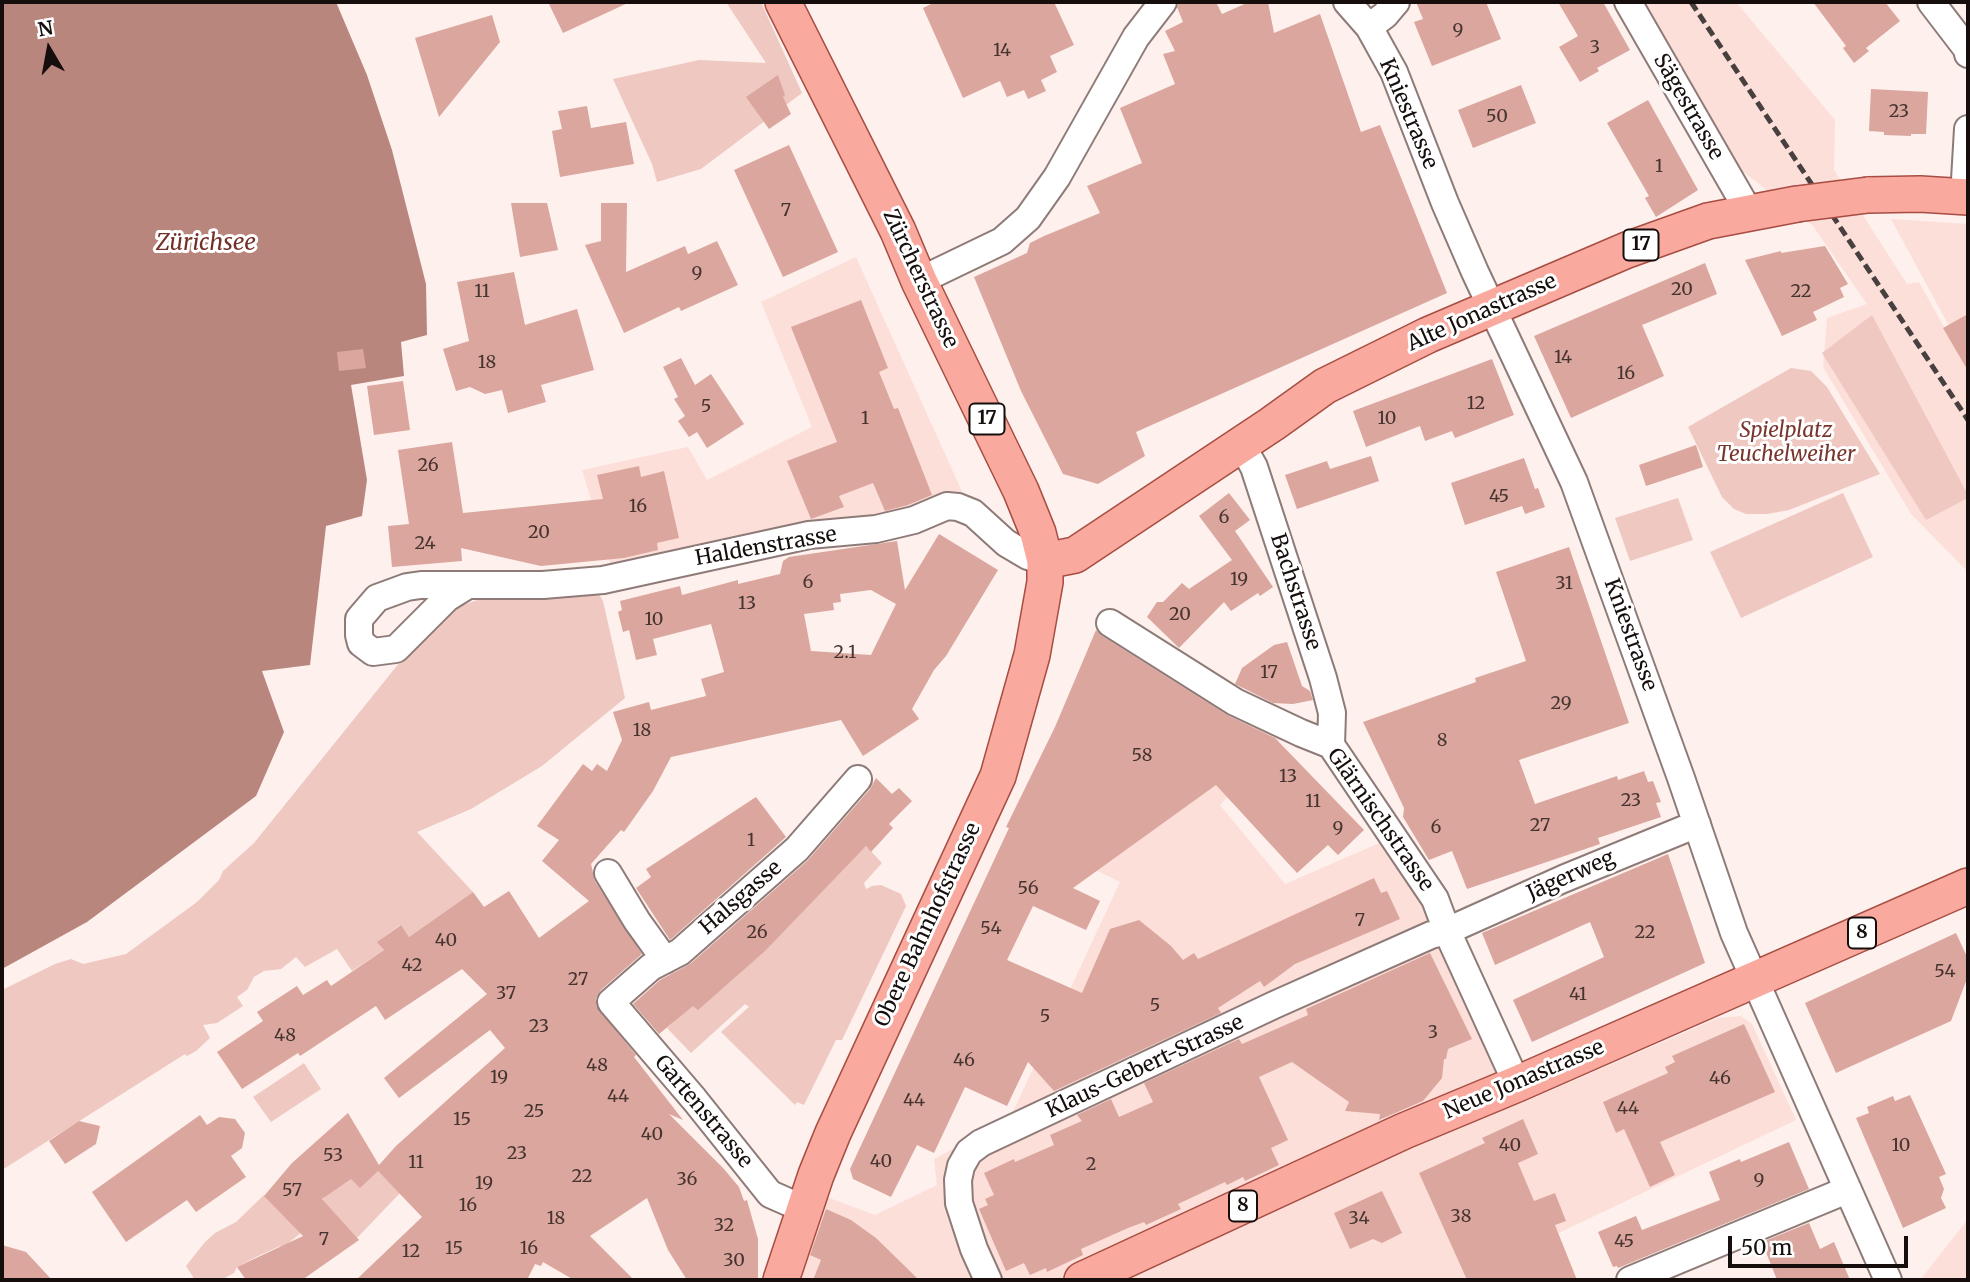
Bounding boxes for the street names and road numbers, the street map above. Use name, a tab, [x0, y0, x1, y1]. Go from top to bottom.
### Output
street label: Sägestrasse	[1647, 49, 1729, 165]
street label: Kniestrasse	[1373, 55, 1443, 173]
street label: Zürcherstrasse	[877, 206, 963, 352]
road number: 17	[1624, 230, 1658, 260]
street label: Alte Jonastrasse	[1404, 269, 1560, 357]
road number: 17	[970, 404, 1004, 434]
street label: Haldenstrasse	[693, 522, 839, 572]
street label: Bachstrasse	[1264, 531, 1326, 653]
street label: Kniestrasse	[1598, 575, 1662, 695]
street label: Glärnischstrasse	[1321, 744, 1439, 896]
street label: Obere Bahnhofstrasse	[870, 819, 986, 1031]
street label: Jägerweg	[1523, 845, 1619, 907]
street label: Halsgasse	[695, 856, 787, 940]
road number: 8	[1848, 917, 1876, 948]
street label: Klaus-Gebert-Strasse	[1042, 1010, 1248, 1124]
street label: Neue Jonastrasse	[1440, 1035, 1608, 1125]
street label: Gartenstrasse	[649, 1051, 757, 1173]
road number: 8	[1229, 1190, 1257, 1222]

